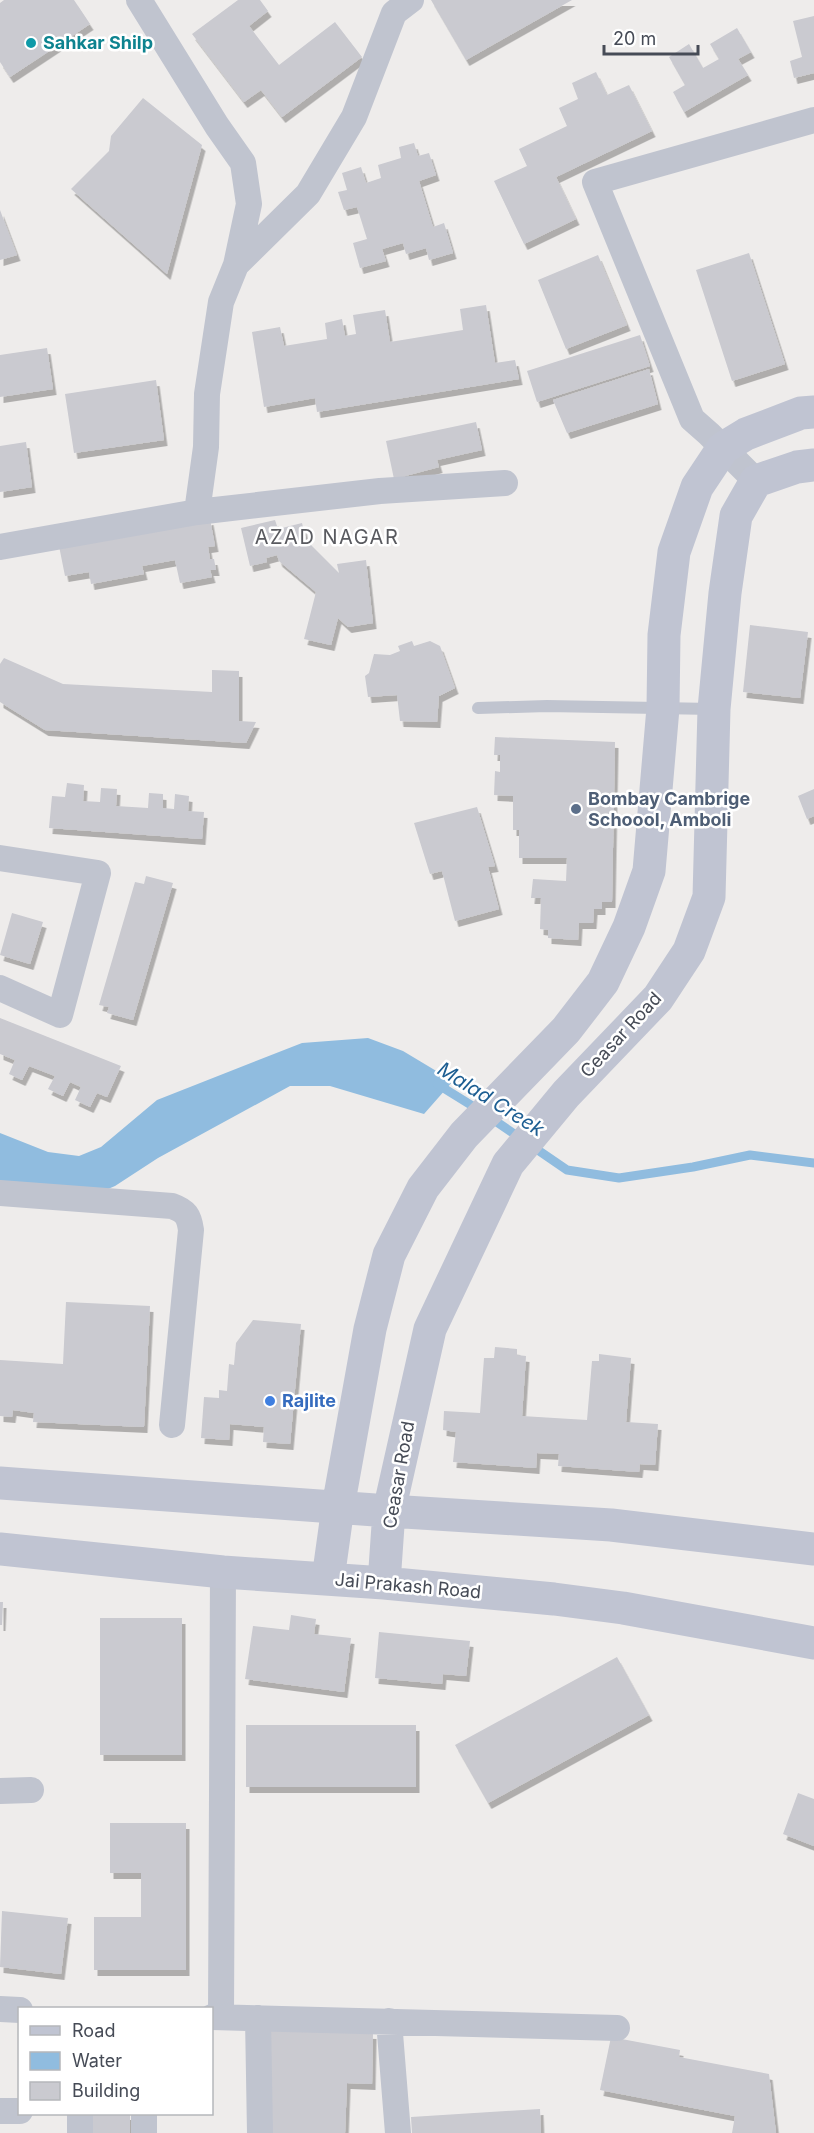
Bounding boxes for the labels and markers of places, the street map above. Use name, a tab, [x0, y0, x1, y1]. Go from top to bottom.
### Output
place label: Sahkar Shilp	[43, 32, 153, 53]
marker: Sahkar Shilp	[24, 36, 38, 50]
place label: Bombay Cambrige Schoool, Amboli	[588, 788, 750, 830]
marker: Bombay Cambrige Schoool, Amboli	[569, 802, 583, 816]
place label: Rajlite	[282, 1390, 336, 1411]
marker: Rajlite	[263, 1394, 277, 1408]

